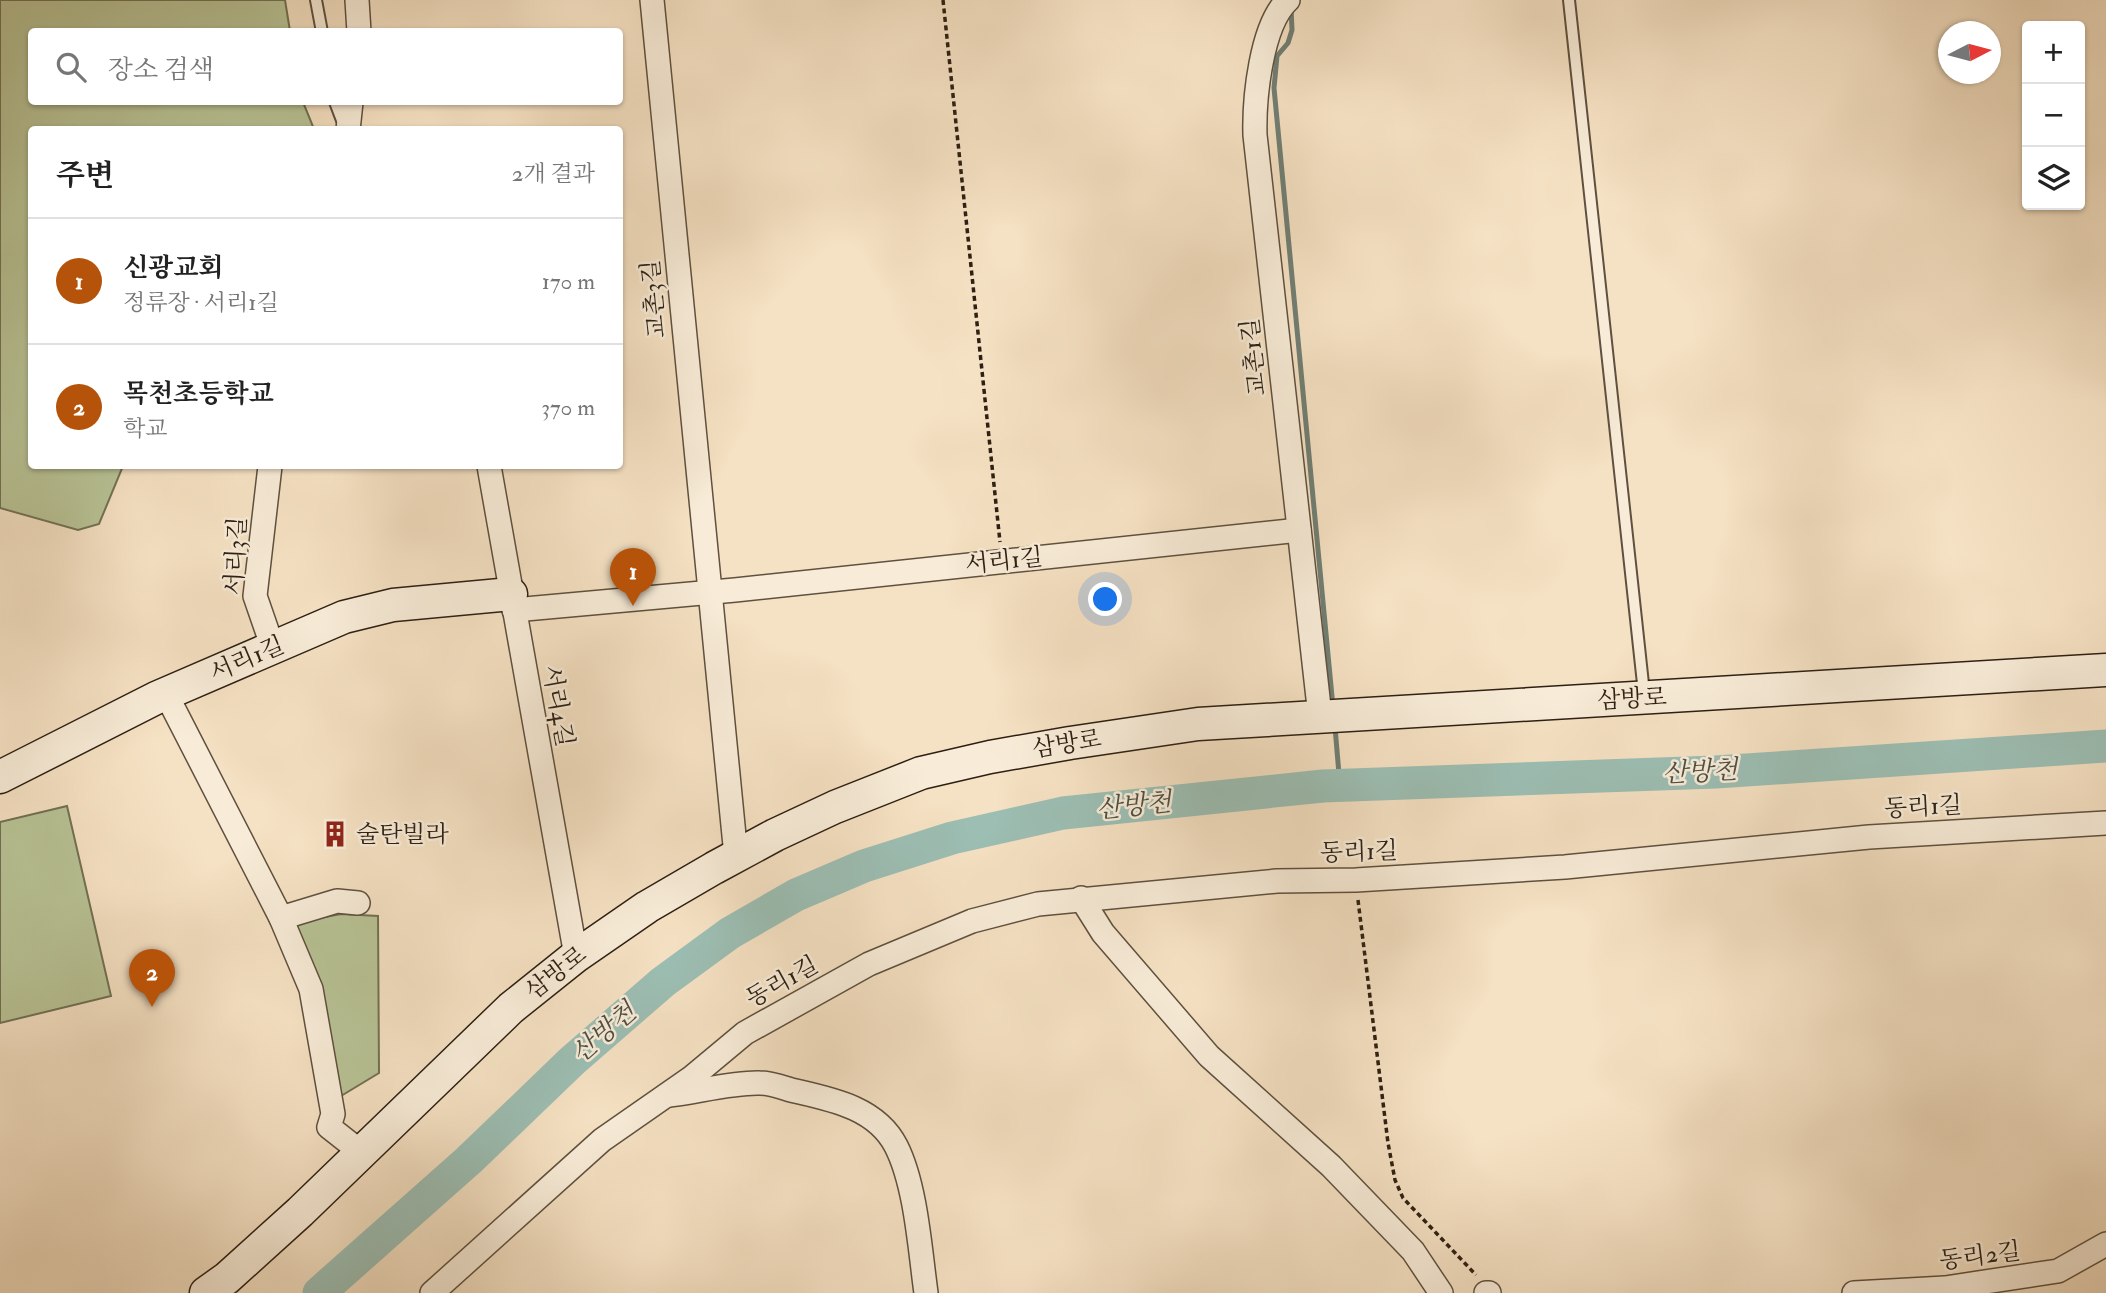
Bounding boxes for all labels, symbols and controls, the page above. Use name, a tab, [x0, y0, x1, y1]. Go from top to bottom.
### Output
north arrow	[1938, 21, 2001, 84]
map controls	[2022, 21, 2085, 210]
button: +	[2022, 21, 2085, 84]
search box	[28, 28, 623, 105]
icon: search	[52, 48, 90, 86]
text: 장소 검색	[108, 54, 214, 86]
button: −	[2022, 84, 2085, 147]
button: layers	[2022, 147, 2085, 210]
text: 주변	[56, 157, 114, 194]
text: 2개 결과	[512, 159, 595, 188]
text: 신광교회	[123, 252, 223, 284]
street label: 교촌3길	[635, 258, 673, 340]
text: 1	[75, 267, 83, 296]
text: 170 m	[542, 267, 595, 296]
text: 정류장 · 서리1길	[123, 288, 279, 317]
street label: 교촌1길	[1235, 317, 1273, 397]
text: 목천초등학교	[123, 378, 274, 410]
text: 2	[73, 393, 85, 422]
text: 370 m	[541, 393, 595, 422]
text: 학교	[123, 414, 167, 443]
street label: 서리3길	[218, 516, 254, 596]
street label: 서리1길	[964, 542, 1044, 580]
pin: 1	[610, 548, 656, 606]
your location	[1088, 582, 1122, 616]
street label: 서리1길	[205, 629, 289, 689]
street label: 서리4길	[536, 663, 580, 749]
street label: 삼방로	[1596, 682, 1668, 716]
street label: 삼방로	[1030, 723, 1104, 765]
water label: 산방천	[1662, 754, 1740, 790]
water label: 산방천	[1095, 786, 1175, 826]
street label: 동리1길	[1883, 789, 1963, 825]
building icon: 술탄빌라	[320, 819, 350, 849]
place label: 술탄빌라	[356, 819, 450, 850]
street label: 동리1길	[1319, 835, 1399, 869]
street label: 삼방로	[519, 939, 593, 1007]
pin: 2	[129, 949, 175, 1007]
street label: 동리1길	[740, 950, 824, 1014]
water label: 산방천	[565, 995, 644, 1070]
street label: 동리2길	[1938, 1236, 2022, 1276]

